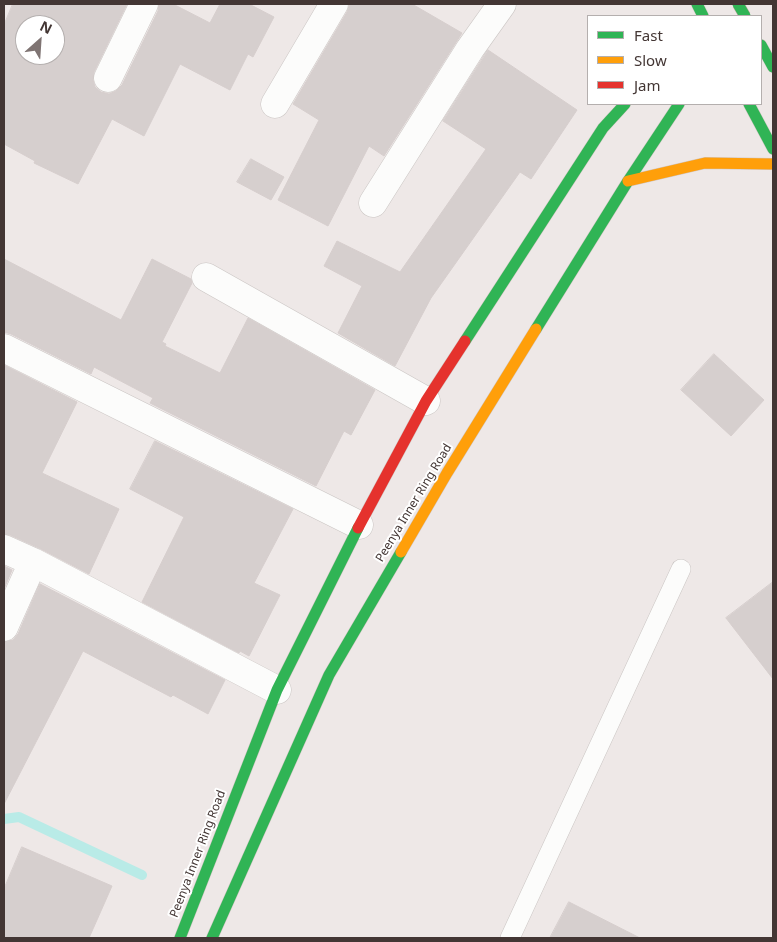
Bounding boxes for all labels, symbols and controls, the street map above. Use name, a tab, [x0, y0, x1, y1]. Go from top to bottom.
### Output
north arrow	[15, 15, 65, 65]
legend	[587, 15, 762, 105]
text: N	[37, 16, 56, 38]
text: Fast	[634, 25, 663, 45]
text: Slow	[634, 50, 667, 70]
text: Jam	[634, 75, 661, 95]
street label: Peenya Inner Ring Road	[373, 441, 455, 565]
street label: Peenya Inner Ring Road	[167, 788, 229, 920]

